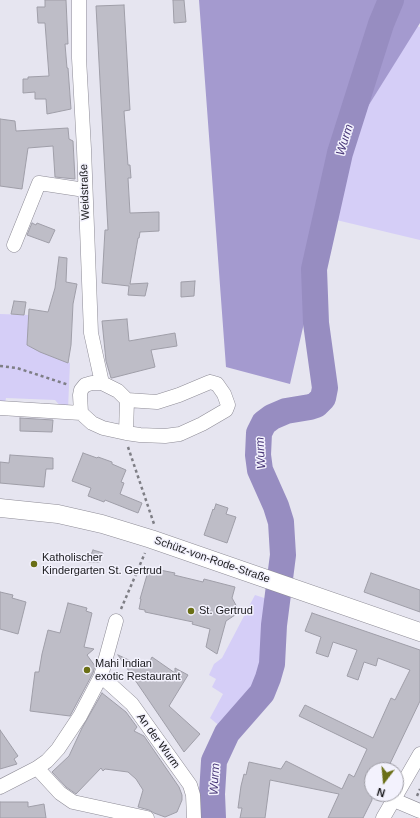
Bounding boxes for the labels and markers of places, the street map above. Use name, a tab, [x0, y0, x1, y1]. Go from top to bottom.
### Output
place label: Katholischer Kindergarten St. Gertrud	[42, 551, 162, 577]
marker: Katholischer Kindergarten St. Gertrud	[29, 559, 39, 569]
place label: St. Gertrud	[199, 604, 253, 618]
marker: St. Gertrud	[186, 606, 196, 616]
place label: Mahi Indian exotic Restaurant	[95, 657, 181, 683]
marker: Mahi Indian exotic Restaurant	[82, 665, 92, 675]

